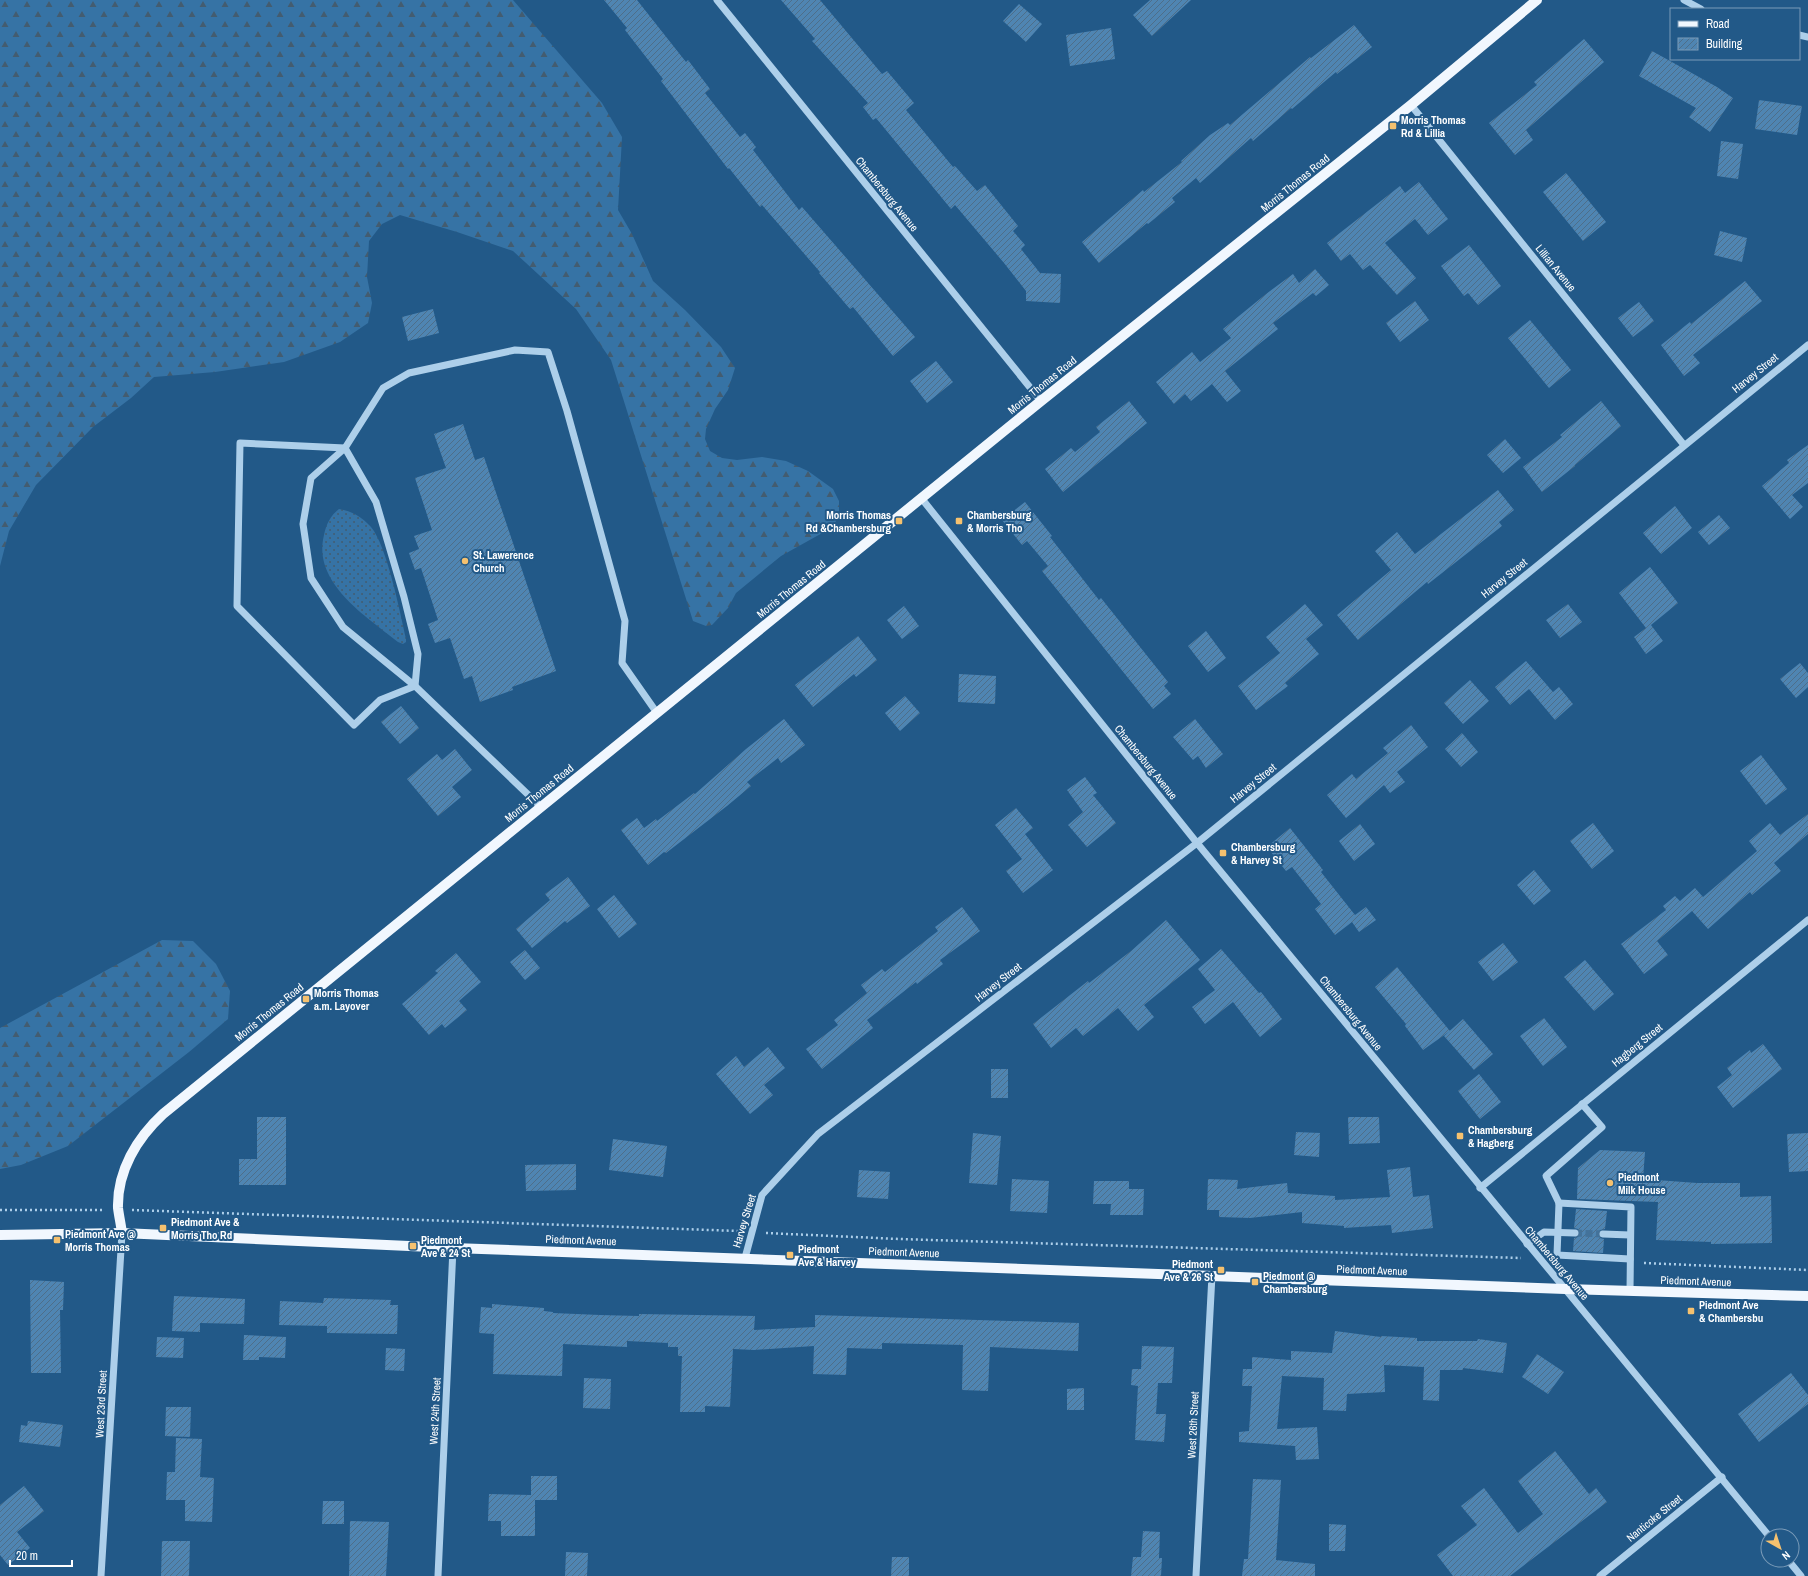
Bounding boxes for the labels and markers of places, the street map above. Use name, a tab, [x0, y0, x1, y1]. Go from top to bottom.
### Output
place label: Morris Thomas Rd & Lillia	[1401, 113, 1466, 140]
marker: Morris Thomas Rd & Lillia	[1388, 121, 1398, 131]
place label: Morris Thomas Rd &Chambersburg	[806, 508, 891, 535]
place label: Chambersburg & Morris Tho	[967, 508, 1032, 535]
marker: Morris Thomas Rd &Chambersburg	[894, 516, 904, 526]
marker: Chambersburg & Morris Tho	[954, 516, 964, 526]
place label: St. Lawerence Church	[473, 548, 534, 575]
marker: St. Lawerence Church	[460, 556, 470, 566]
place label: Chambersburg & Harvey St	[1231, 840, 1296, 867]
marker: Chambersburg & Harvey St	[1218, 848, 1228, 858]
place label: Morris Thomas a.m. Layover	[314, 986, 379, 1013]
marker: Morris Thomas a.m. Layover	[301, 994, 311, 1004]
place label: Chambersburg & Hagberg	[1468, 1123, 1533, 1150]
marker: Chambersburg & Hagberg	[1455, 1131, 1465, 1141]
place label: Piedmont Milk House	[1618, 1170, 1666, 1197]
marker: Piedmont Milk House	[1605, 1178, 1615, 1188]
place label: Piedmont Ave & Morris Tho Rd	[171, 1215, 240, 1242]
marker: Piedmont Ave & Morris Tho Rd	[158, 1223, 168, 1233]
place label: Piedmont Ave @ Morris Thomas	[65, 1227, 136, 1254]
place label: Piedmont Ave & 24 St	[421, 1233, 470, 1260]
marker: Piedmont Ave @ Morris Thomas	[52, 1235, 62, 1245]
marker: Piedmont Ave & 24 St	[408, 1241, 418, 1251]
place label: Piedmont Ave & Harvey	[798, 1242, 856, 1269]
marker: Piedmont Ave & Harvey	[785, 1250, 795, 1260]
place label: Piedmont Ave & 26 St	[1164, 1257, 1213, 1284]
marker: Piedmont Ave & 26 St	[1216, 1265, 1226, 1275]
place label: Piedmont @ Chambersburg	[1263, 1269, 1328, 1296]
marker: Piedmont @ Chambersburg	[1250, 1277, 1260, 1287]
place label: Piedmont Ave & Chambersbu	[1699, 1298, 1763, 1325]
marker: Piedmont Ave & Chambersbu	[1686, 1306, 1696, 1316]

